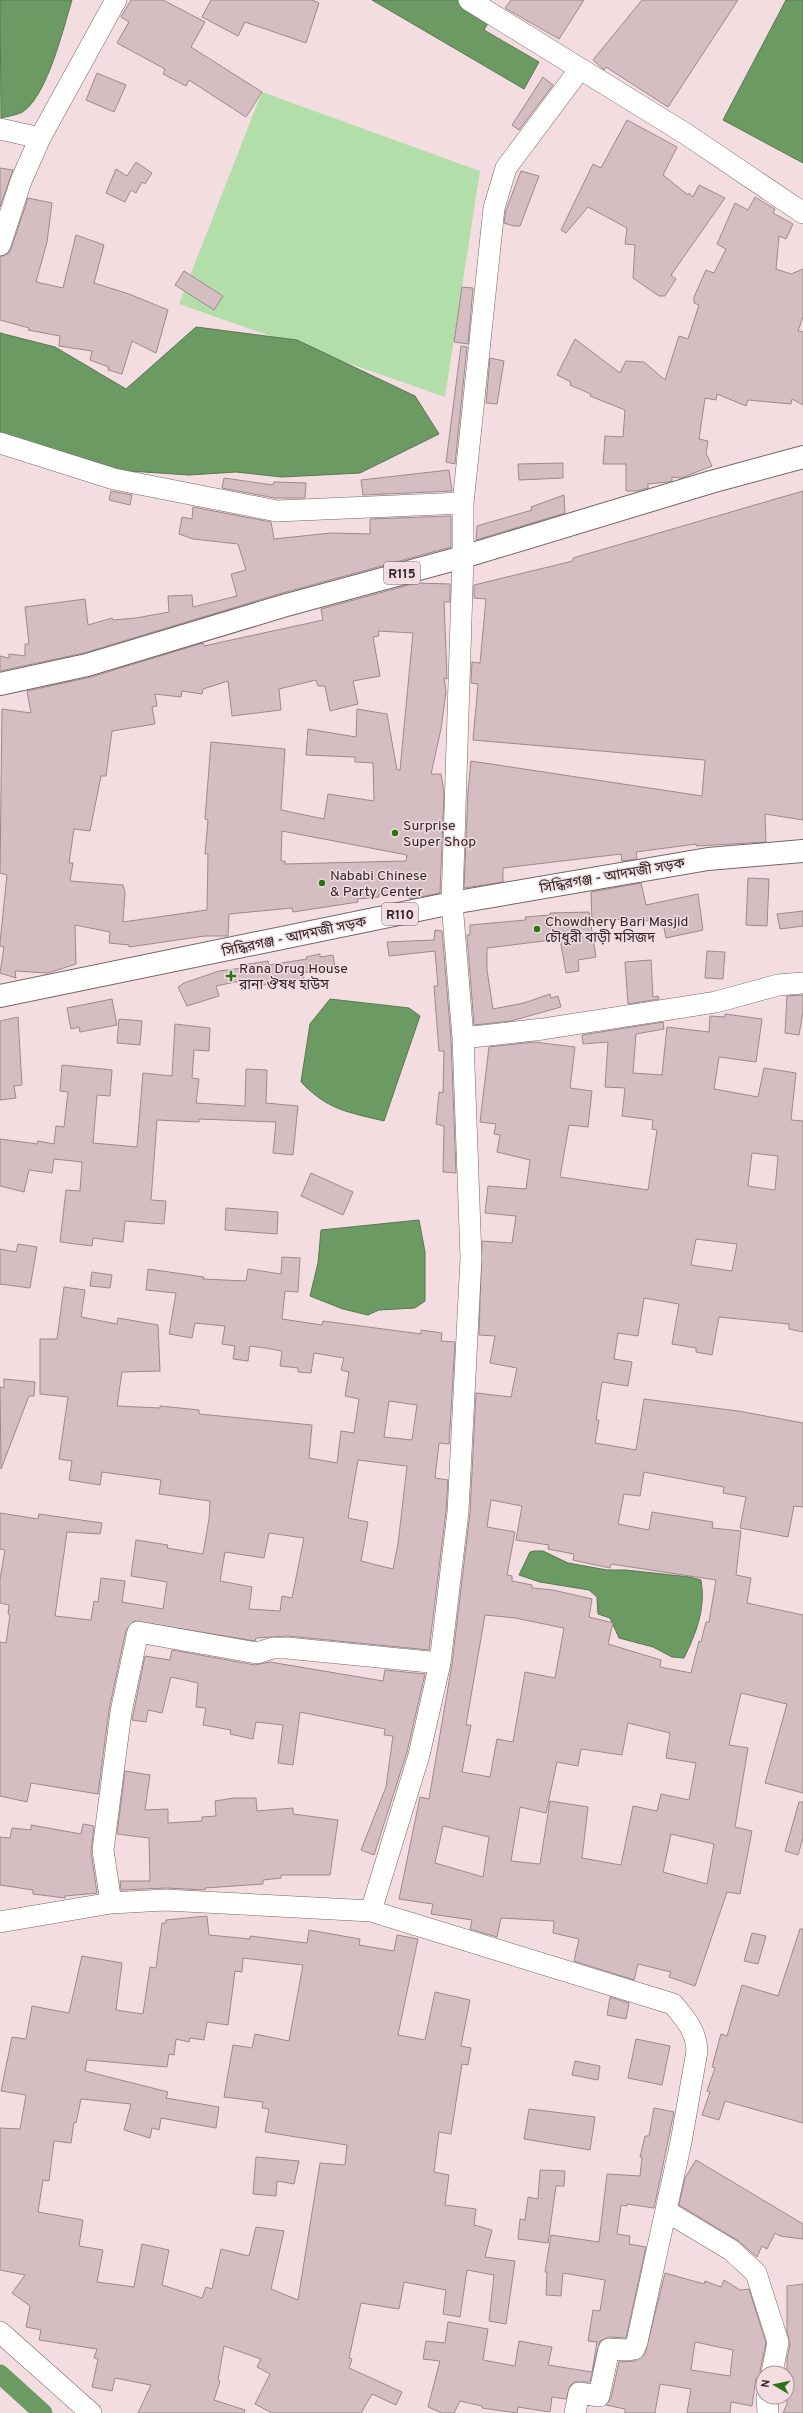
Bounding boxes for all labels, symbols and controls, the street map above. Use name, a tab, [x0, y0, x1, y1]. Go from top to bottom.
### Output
road number: R115	[384, 562, 420, 584]
place label: Surprise Super Shop	[403, 818, 476, 851]
marker: Surprise Super Shop	[390, 828, 400, 838]
street label: সিদ্ধিরগঞ্জ - আদমজী সড়ক	[537, 854, 687, 898]
place label: Nababi Chinese & Party Center	[330, 868, 427, 901]
marker: Nababi Chinese & Party Center	[317, 878, 327, 888]
road number: R110	[382, 903, 418, 925]
street label: সিদ্ধিরগঞ্জ - আদমজী সড়ক	[219, 913, 369, 961]
place label: Chowdhery Bari Masjid চৌধুরী বাড়ী মসিজদ	[545, 914, 688, 947]
marker: Chowdhery Bari Masjid চৌধুরী বাড়ী মসিজদ	[532, 924, 542, 934]
place label: Rana Drug House রানা ঔষধ হাউস	[238, 961, 348, 994]
marker: Rana Drug House রানা ঔষধ হাউস	[226, 971, 236, 981]
north arrow	[755, 2365, 795, 2405]
text: N	[759, 2379, 774, 2389]

